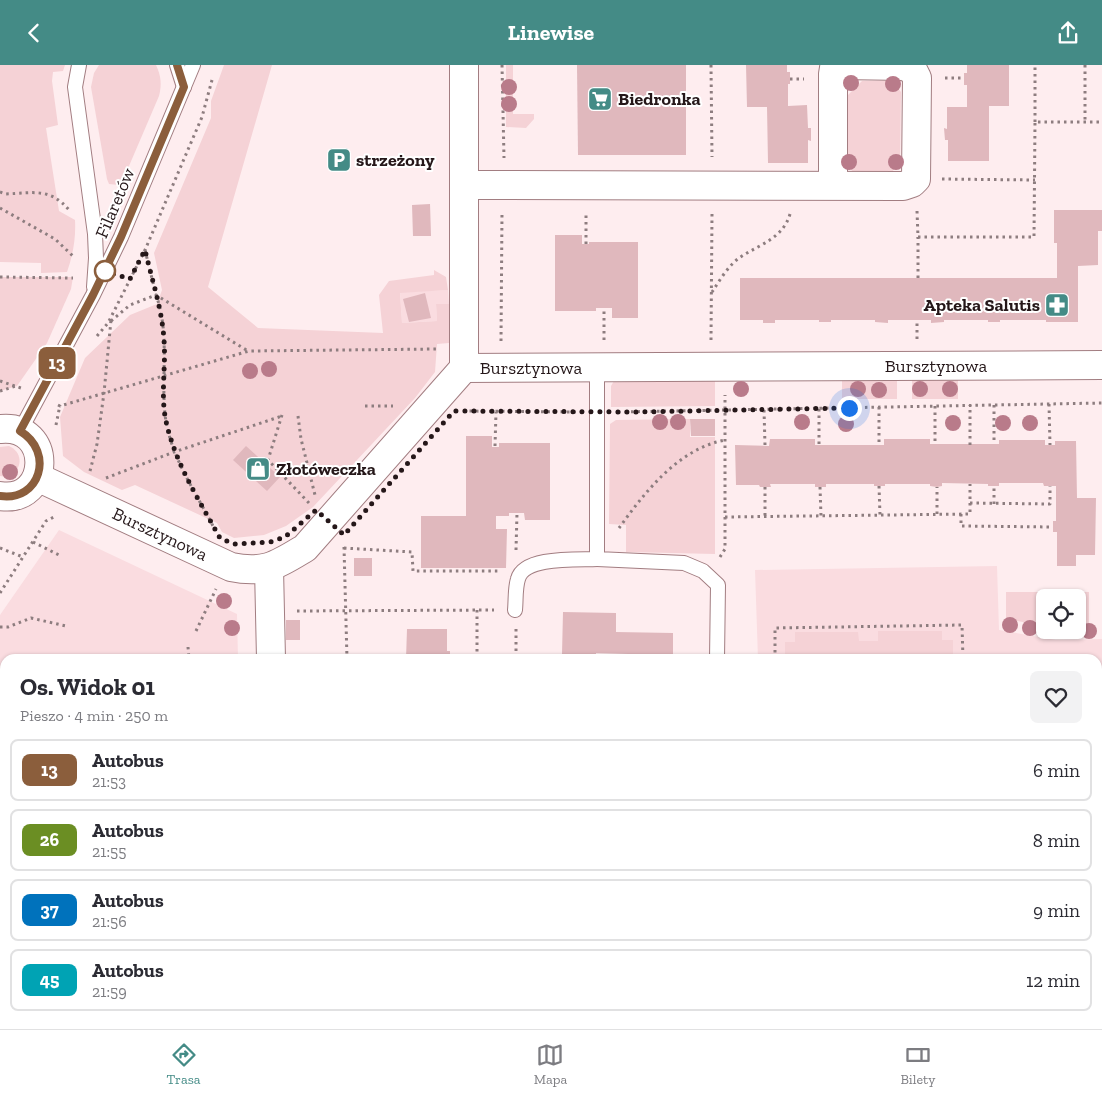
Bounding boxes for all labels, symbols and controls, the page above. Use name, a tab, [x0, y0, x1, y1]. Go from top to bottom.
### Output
icon: back	[20, 19, 48, 47]
text: Linewise	[508, 19, 594, 46]
icon: share	[1054, 19, 1082, 47]
supermarket icon: Biedronka	[587, 86, 613, 112]
place label: Biedronka	[618, 88, 701, 110]
parking icon: strzeżony	[326, 147, 352, 173]
place label: strzeżony	[356, 149, 435, 171]
street label: Filaretów	[90, 164, 140, 241]
unlabelled marker	[94, 260, 116, 282]
pharmacy icon: Apteka Salutis	[1044, 292, 1070, 318]
place label: Apteka Salutis	[924, 294, 1040, 316]
line badge: 13	[34, 347, 80, 379]
text: 13	[49, 352, 65, 374]
street label: Bursztynowa	[885, 355, 988, 377]
street label: Bursztynowa	[480, 357, 583, 379]
your location	[837, 396, 862, 421]
shop icon: Złotóweczka	[245, 456, 271, 482]
place label: Złotóweczka	[276, 458, 376, 480]
street label: Bursztynowa	[109, 502, 211, 566]
map controls	[1036, 589, 1086, 639]
button: locate	[1036, 589, 1086, 639]
button: heart	[1030, 671, 1082, 723]
text: Os. Widok 01	[20, 672, 155, 701]
text: Pieszo · 4 min · 250 m	[20, 706, 168, 725]
text: Autobus	[92, 749, 164, 772]
text: 13	[41, 759, 58, 781]
text: 6 min	[1033, 759, 1080, 782]
text: 21:53	[92, 772, 126, 791]
text: Autobus	[92, 819, 164, 842]
text: 26	[40, 829, 59, 851]
text: 8 min	[1033, 829, 1080, 852]
text: 21:55	[92, 842, 126, 861]
text: Autobus	[92, 889, 164, 912]
text: 37	[40, 899, 59, 921]
text: 9 min	[1033, 899, 1080, 922]
text: 21:56	[92, 912, 127, 931]
text: Autobus	[92, 959, 164, 982]
text: 45	[40, 969, 59, 991]
text: 12 min	[1026, 969, 1080, 992]
text: 21:59	[92, 982, 127, 1001]
tab: Trasa	[167, 1041, 201, 1088]
tab: Mapa	[534, 1041, 567, 1088]
tab: Bilety	[900, 1041, 935, 1088]

